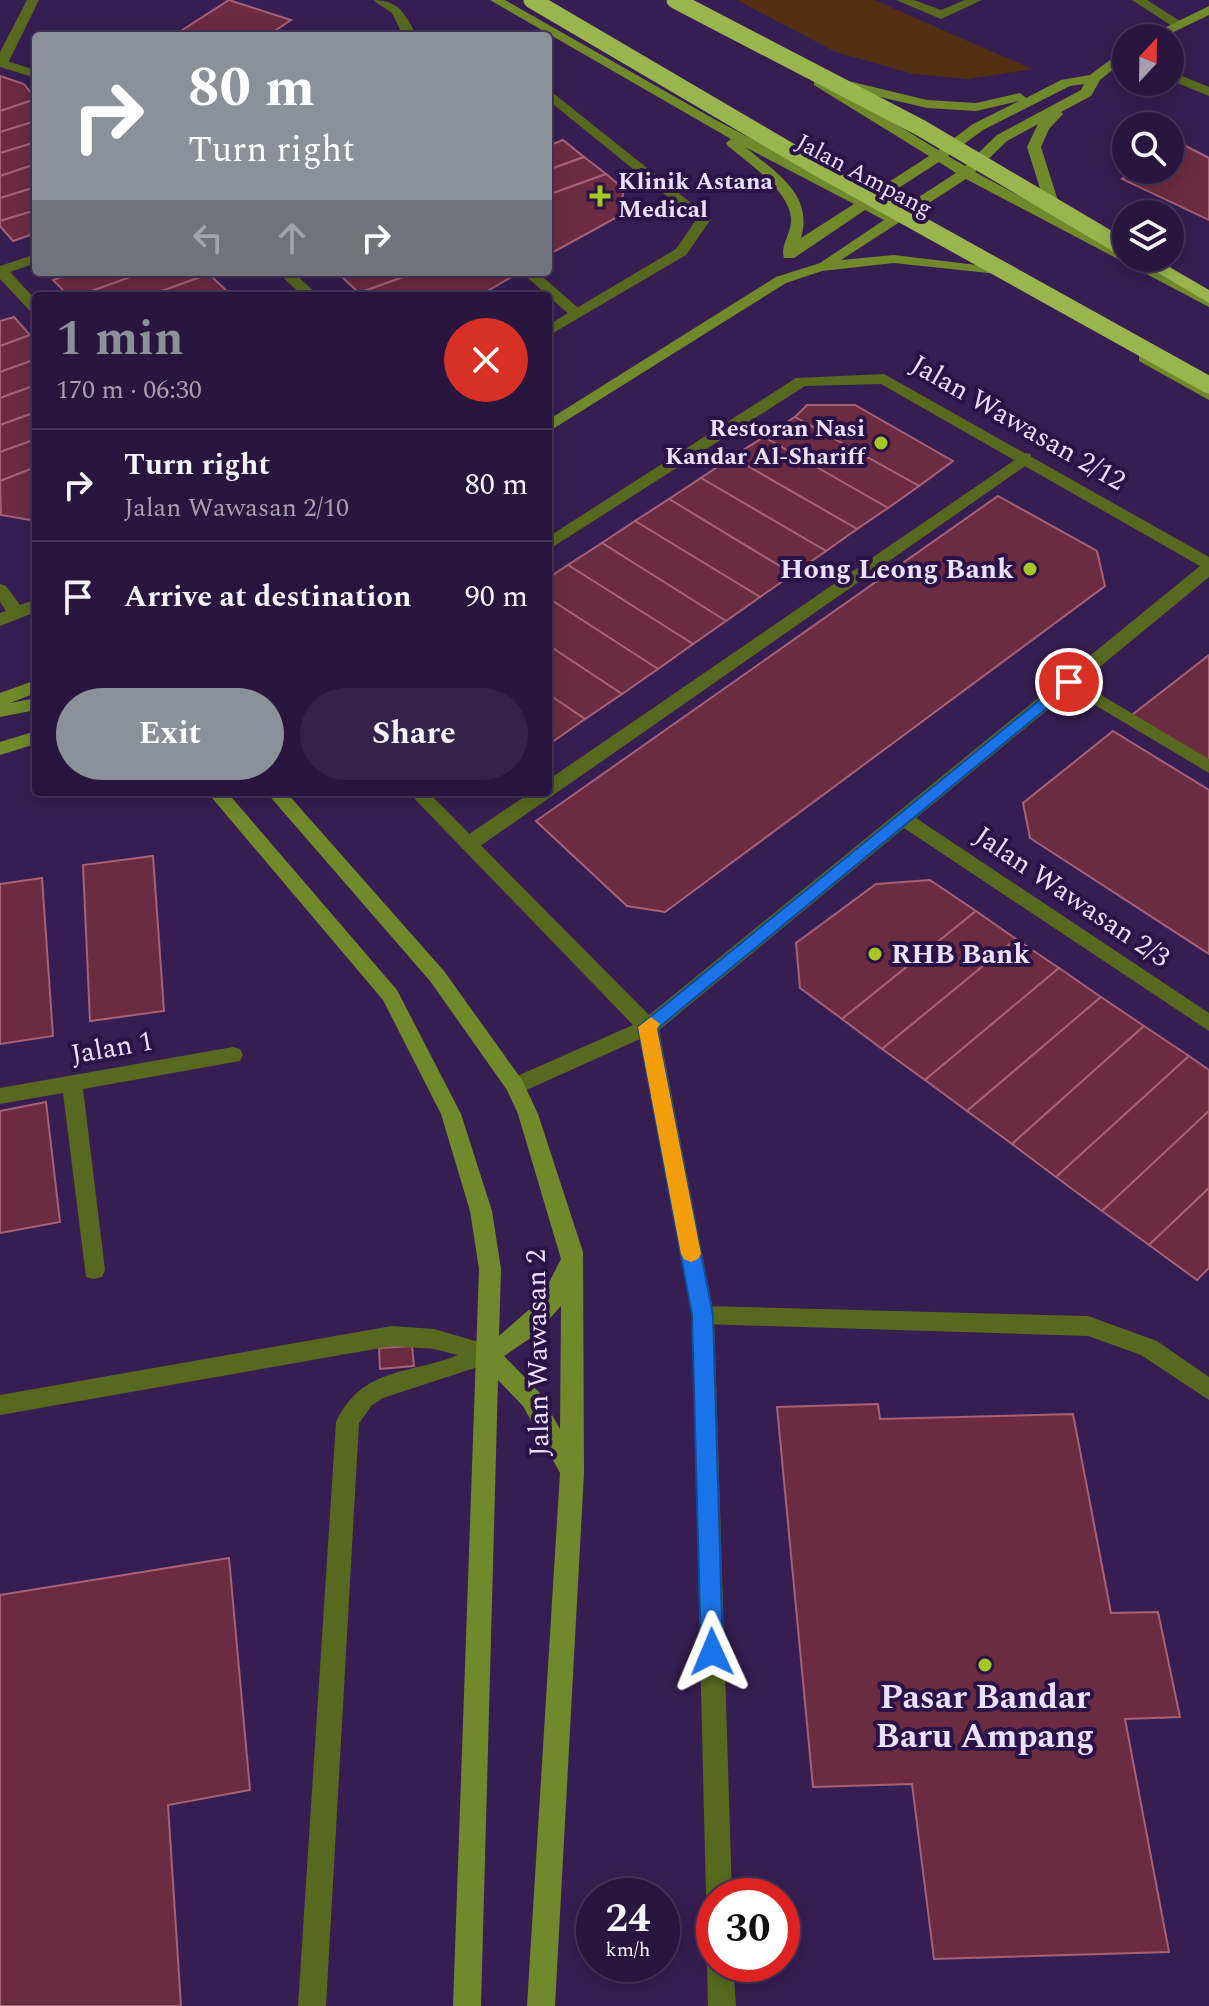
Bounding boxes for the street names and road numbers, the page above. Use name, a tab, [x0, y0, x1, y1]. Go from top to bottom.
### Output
street label: Jalan Ampang	[789, 125, 939, 227]
street label: Jalan Wawasan 2/12	[902, 344, 1134, 502]
street label: Jalan Wawasan 2/3	[965, 815, 1179, 979]
street label: Jalan 1	[67, 1020, 157, 1076]
street label: Jalan Wawasan 2	[515, 1249, 561, 1457]

